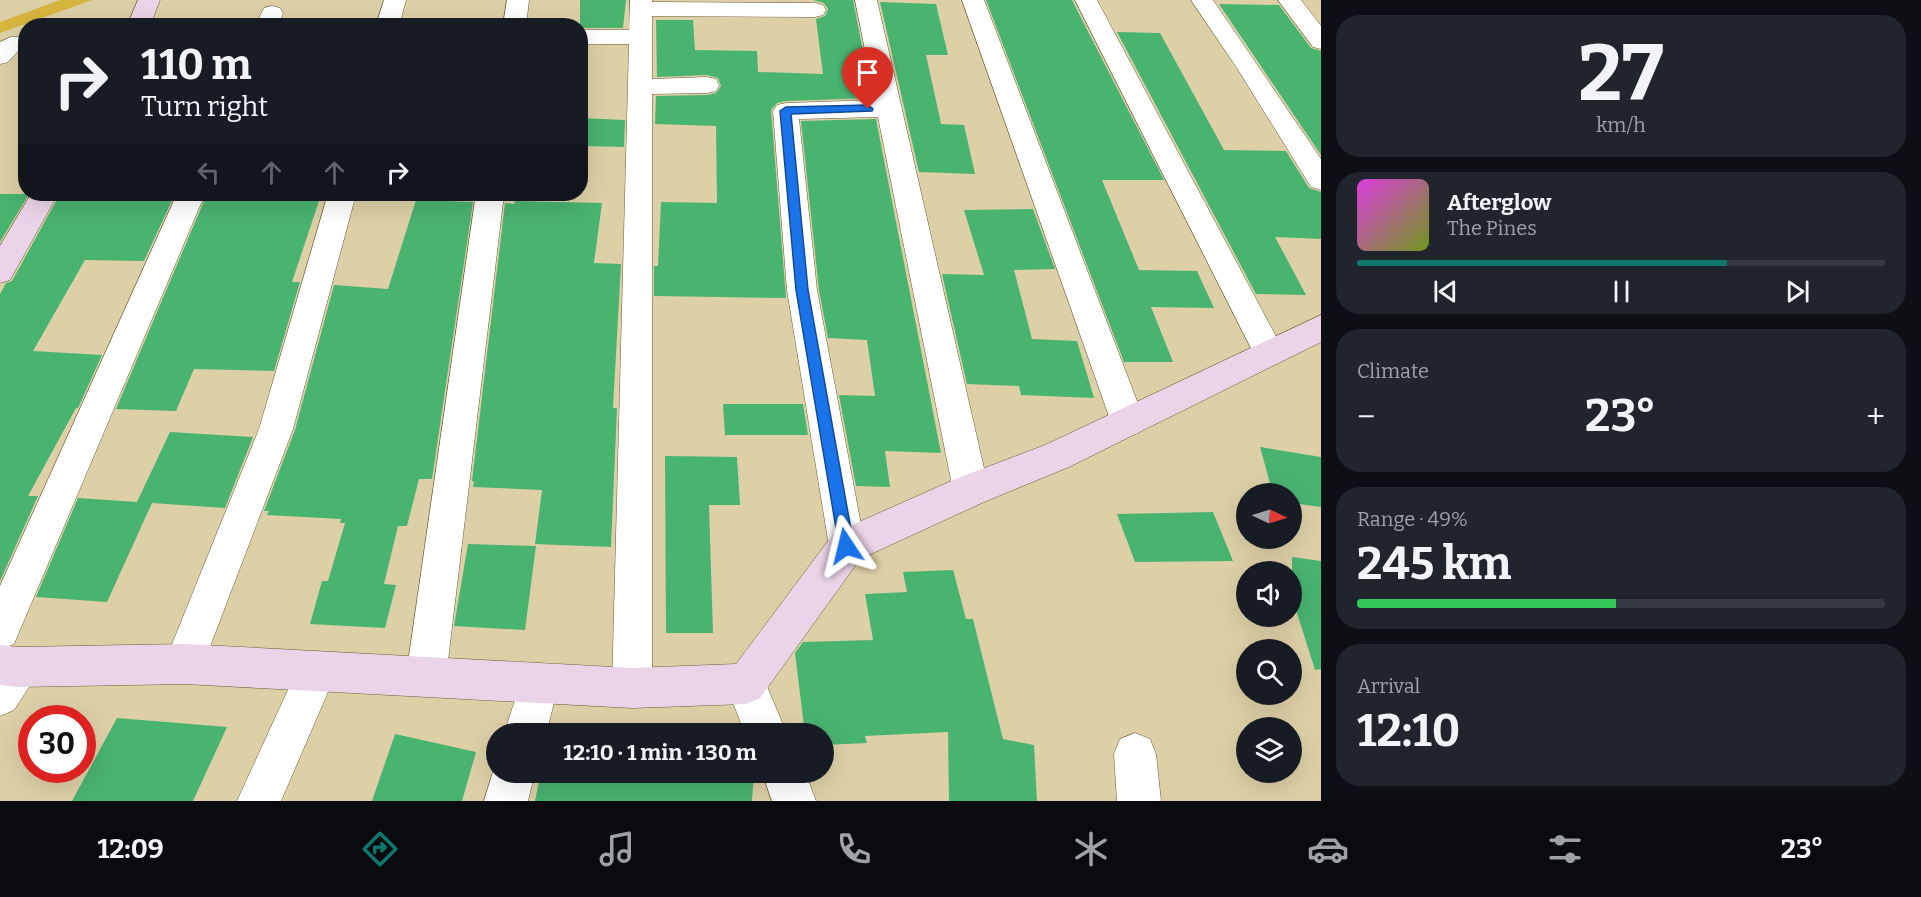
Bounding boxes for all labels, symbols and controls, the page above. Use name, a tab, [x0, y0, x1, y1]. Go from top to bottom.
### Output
text: 27	[1578, 27, 1664, 121]
text: 110 m	[141, 40, 252, 90]
icon: right	[42, 42, 120, 120]
pin	[842, 47, 893, 109]
icon: arrive	[851, 56, 884, 89]
text: Turn right	[141, 91, 268, 123]
text: km/h	[1596, 113, 1646, 137]
icon: left	[192, 156, 225, 189]
icon: ahead	[255, 156, 288, 189]
icon: ahead	[318, 156, 351, 189]
icon: right	[381, 156, 414, 189]
text: Afterglow	[1447, 189, 1551, 216]
text: The Pines	[1447, 216, 1537, 240]
icon: previous	[1429, 275, 1462, 308]
icon: pause	[1605, 275, 1638, 308]
icon: next	[1781, 275, 1814, 308]
text: Climate	[1357, 359, 1429, 383]
text: 23°	[1585, 389, 1656, 443]
text: −	[1357, 397, 1375, 437]
text: +	[1866, 397, 1885, 437]
north arrow	[1236, 483, 1302, 549]
map controls	[1236, 483, 1302, 783]
text: Range · 49%	[1357, 507, 1468, 531]
position arrow	[814, 514, 878, 578]
text: 245 km	[1357, 537, 1512, 591]
button: sound	[1236, 561, 1302, 627]
button: search	[1236, 639, 1302, 705]
text: Arrival	[1357, 674, 1420, 698]
text: 12:10	[1357, 704, 1460, 758]
speed limit sign: 30	[18, 705, 96, 783]
button: layers	[1236, 717, 1302, 783]
text: 12:10 · 1 min · 130 m	[563, 739, 757, 766]
icon: directions	[359, 828, 401, 870]
icon: music	[596, 828, 638, 870]
icon: phone	[833, 828, 875, 870]
icon: climate	[1070, 828, 1112, 870]
icon: car	[1307, 828, 1349, 870]
icon: filters	[1544, 828, 1586, 870]
text: 12:09	[98, 833, 164, 865]
text: 23°	[1781, 833, 1823, 865]

